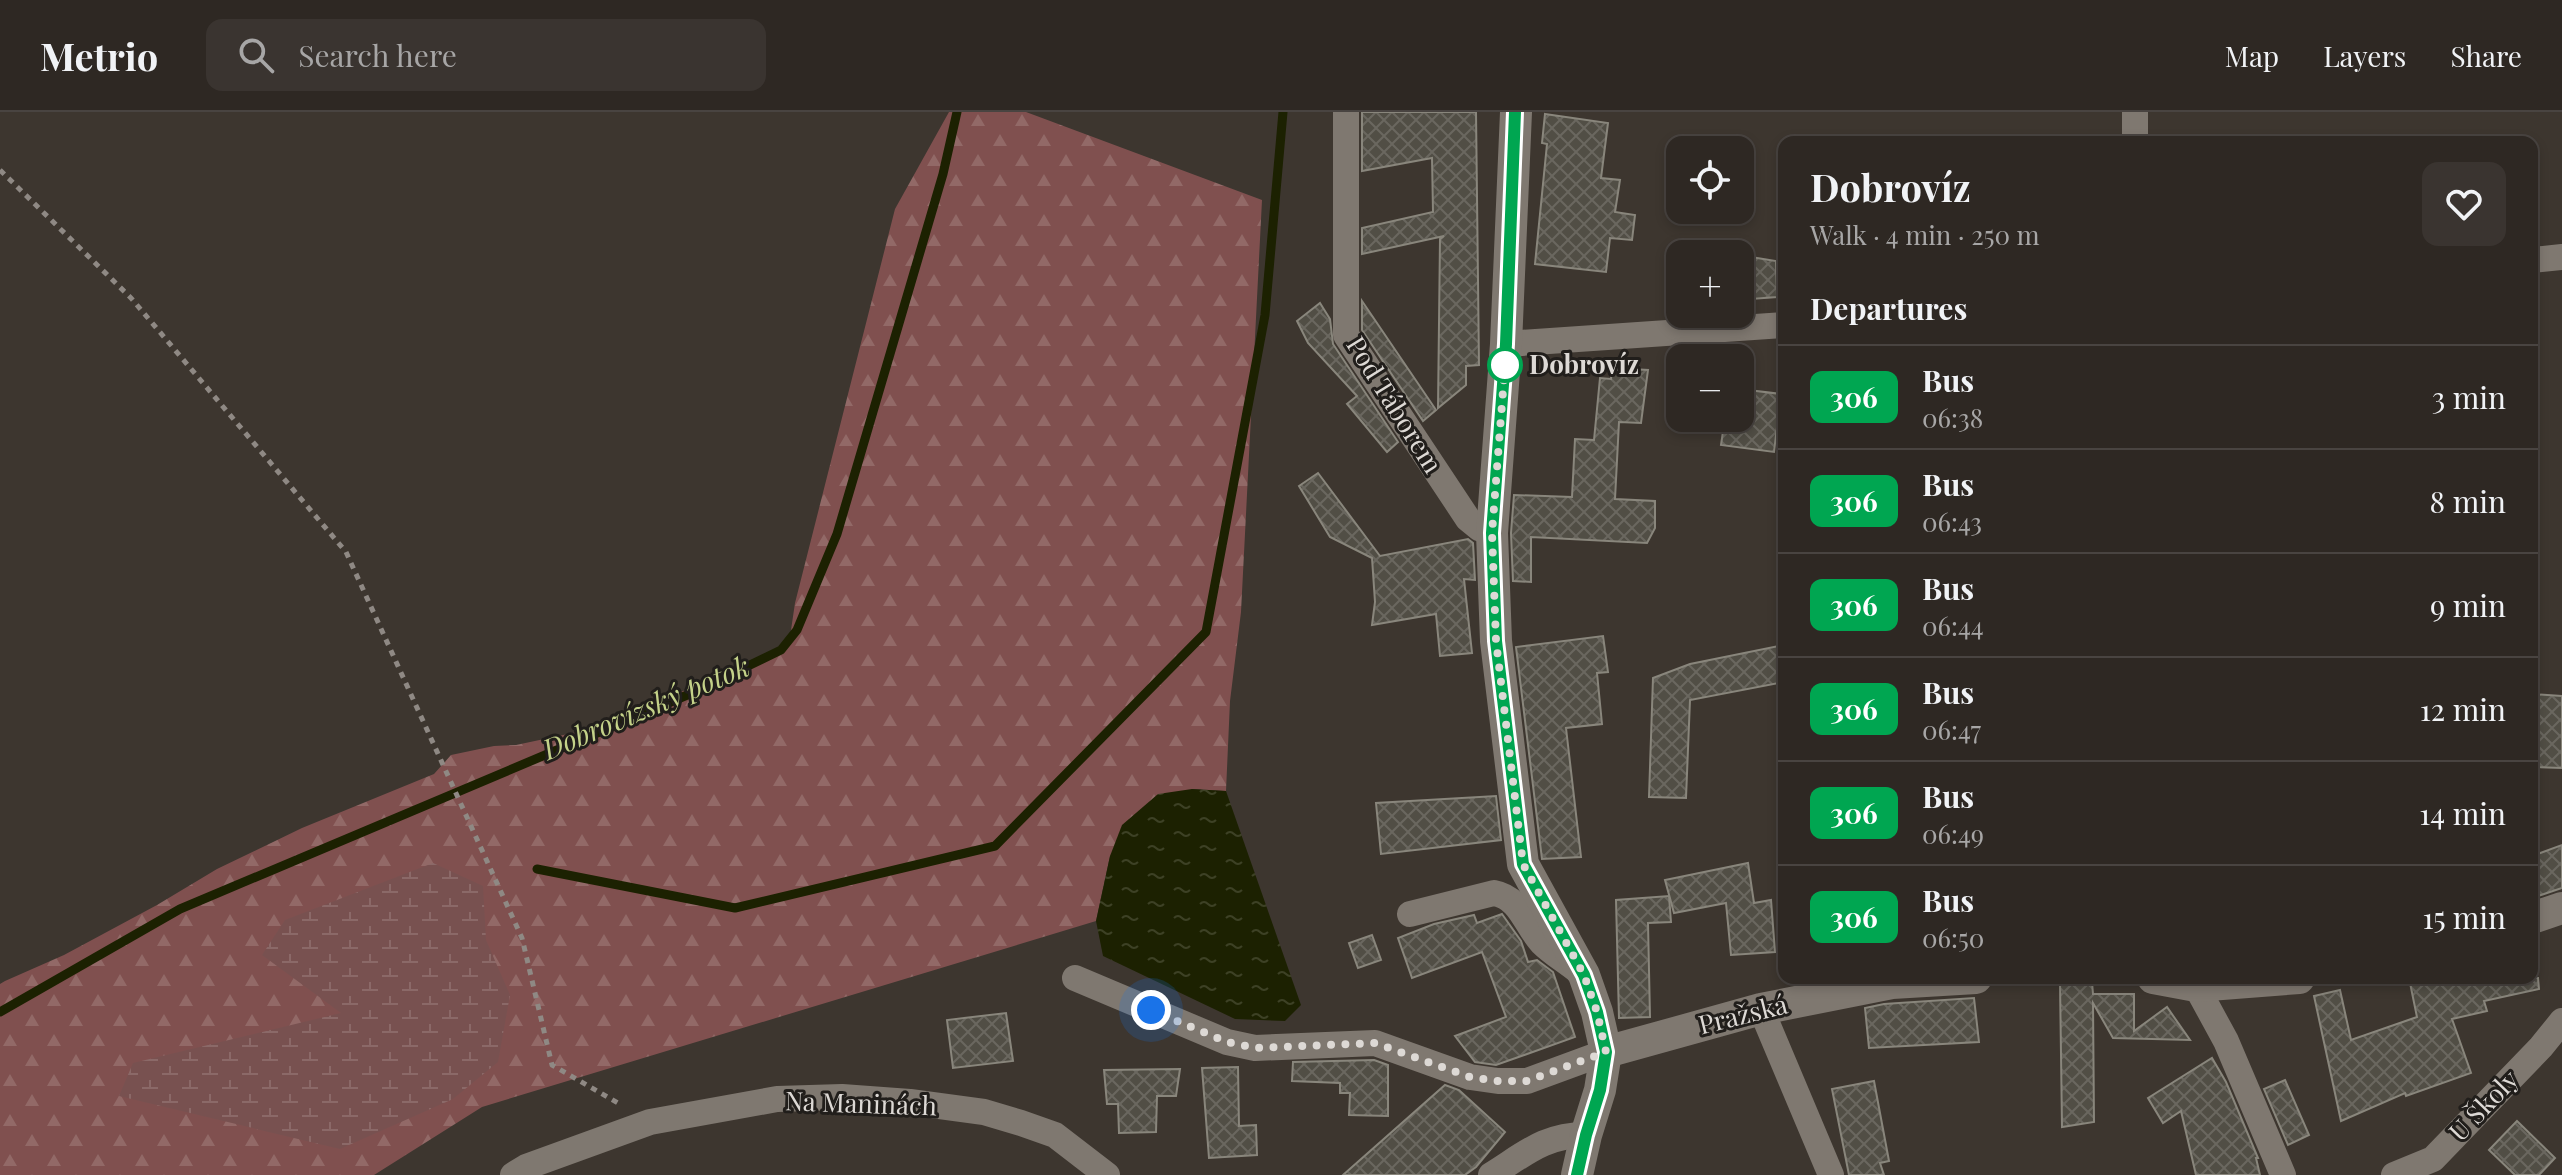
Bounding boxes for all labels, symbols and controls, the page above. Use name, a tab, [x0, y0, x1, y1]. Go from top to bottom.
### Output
search box	[206, 19, 766, 91]
text: Metrio	[40, 30, 158, 81]
icon: search	[234, 33, 278, 77]
text: Search here	[298, 35, 457, 75]
text: Map	[2225, 37, 2279, 74]
text: Layers	[2323, 37, 2406, 74]
text: Share	[2450, 37, 2522, 74]
map controls	[1666, 136, 1754, 432]
button: locate	[1666, 136, 1754, 224]
text: Dobrovíz	[1810, 161, 1971, 212]
button: heart	[2422, 162, 2506, 246]
text: Walk · 4 min · 250 m	[1810, 217, 2040, 252]
button: +	[1666, 240, 1754, 328]
text: Departures	[1810, 288, 1967, 328]
street label: Pod Táborem	[1339, 329, 1451, 479]
button: −	[1666, 344, 1754, 432]
place label: Dobrovíz	[1529, 346, 1639, 381]
marker: Dobrovíz	[1488, 348, 1522, 382]
text: Bus	[1922, 360, 1974, 400]
text: 3 min	[2432, 377, 2506, 417]
text: 306	[1830, 378, 1878, 415]
text: 06:38	[1922, 400, 1983, 435]
text: Bus	[1922, 464, 1974, 504]
text: 8 min	[2430, 481, 2506, 521]
text: 306	[1830, 482, 1878, 519]
text: 06:43	[1922, 504, 1982, 539]
text: Bus	[1922, 568, 1974, 608]
text: 9 min	[2430, 585, 2506, 625]
text: 306	[1830, 586, 1878, 623]
text: 06:44	[1922, 608, 1984, 643]
water label: Dobrovízský potok	[535, 646, 754, 767]
text: Bus	[1922, 672, 1974, 712]
text: 12 min	[2420, 689, 2506, 729]
text: 306	[1830, 690, 1878, 727]
text: 06:47	[1922, 712, 1981, 747]
text: Bus	[1922, 776, 1974, 816]
text: 14 min	[2419, 793, 2506, 833]
text: 306	[1830, 794, 1878, 831]
text: 06:49	[1922, 816, 1984, 851]
text: Bus	[1922, 880, 1974, 920]
text: 15 min	[2422, 897, 2506, 937]
text: 306	[1830, 898, 1878, 935]
text: 06:50	[1922, 920, 1984, 955]
street label: Pražská	[1694, 986, 1791, 1041]
your location	[1131, 990, 1171, 1030]
street label: U Školy	[2440, 1062, 2526, 1148]
street label: Na Maninách	[785, 1082, 938, 1123]

